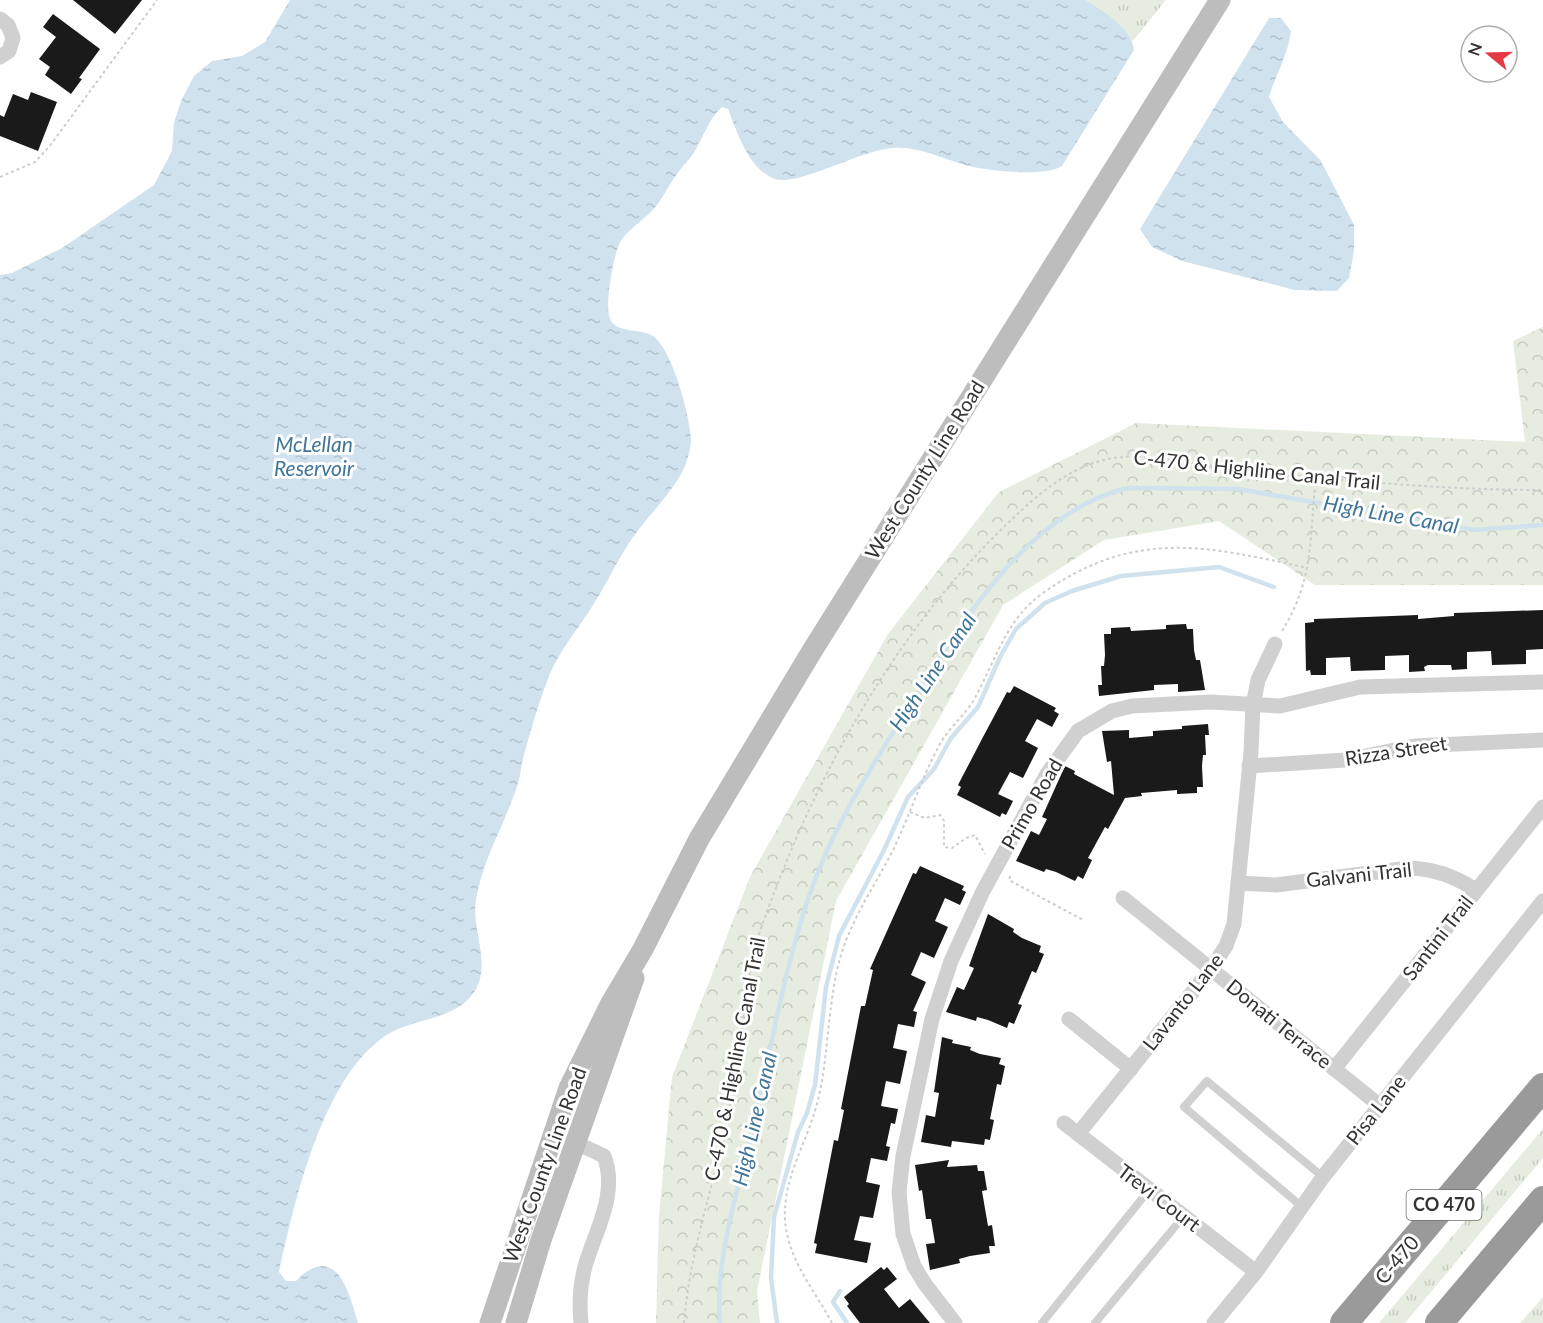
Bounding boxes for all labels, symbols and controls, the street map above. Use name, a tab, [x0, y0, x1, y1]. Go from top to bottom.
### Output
north arrow	[1459, 24, 1519, 84]
text: N	[1463, 40, 1485, 58]
street label: West County Line Road	[859, 376, 989, 563]
water label: McLellan Reservoir	[274, 431, 355, 480]
street label: C-470 & Highline Canal Trail	[1133, 444, 1382, 494]
water label: High Line Canal	[1322, 489, 1461, 538]
water label: High Line Canal	[883, 607, 981, 735]
street label: Rizza Street	[1343, 730, 1449, 770]
street label: Primo Road	[995, 754, 1067, 853]
street label: Galvani Trail	[1305, 857, 1413, 891]
street label: Santini Trail	[1397, 890, 1478, 984]
street label: C-470 & Highline Canal Trail	[699, 935, 769, 1183]
street label: Lavanto Lane	[1137, 948, 1228, 1055]
street label: Donati Terrace	[1222, 973, 1337, 1073]
water label: High Line Canal	[726, 1049, 781, 1188]
street label: West County Line Road	[498, 1064, 591, 1266]
street label: Pisa Lane	[1340, 1070, 1410, 1149]
street label: Trevi Court	[1114, 1158, 1206, 1236]
road number: CO 470	[1406, 1190, 1482, 1220]
street label: C-470	[1369, 1230, 1423, 1288]

